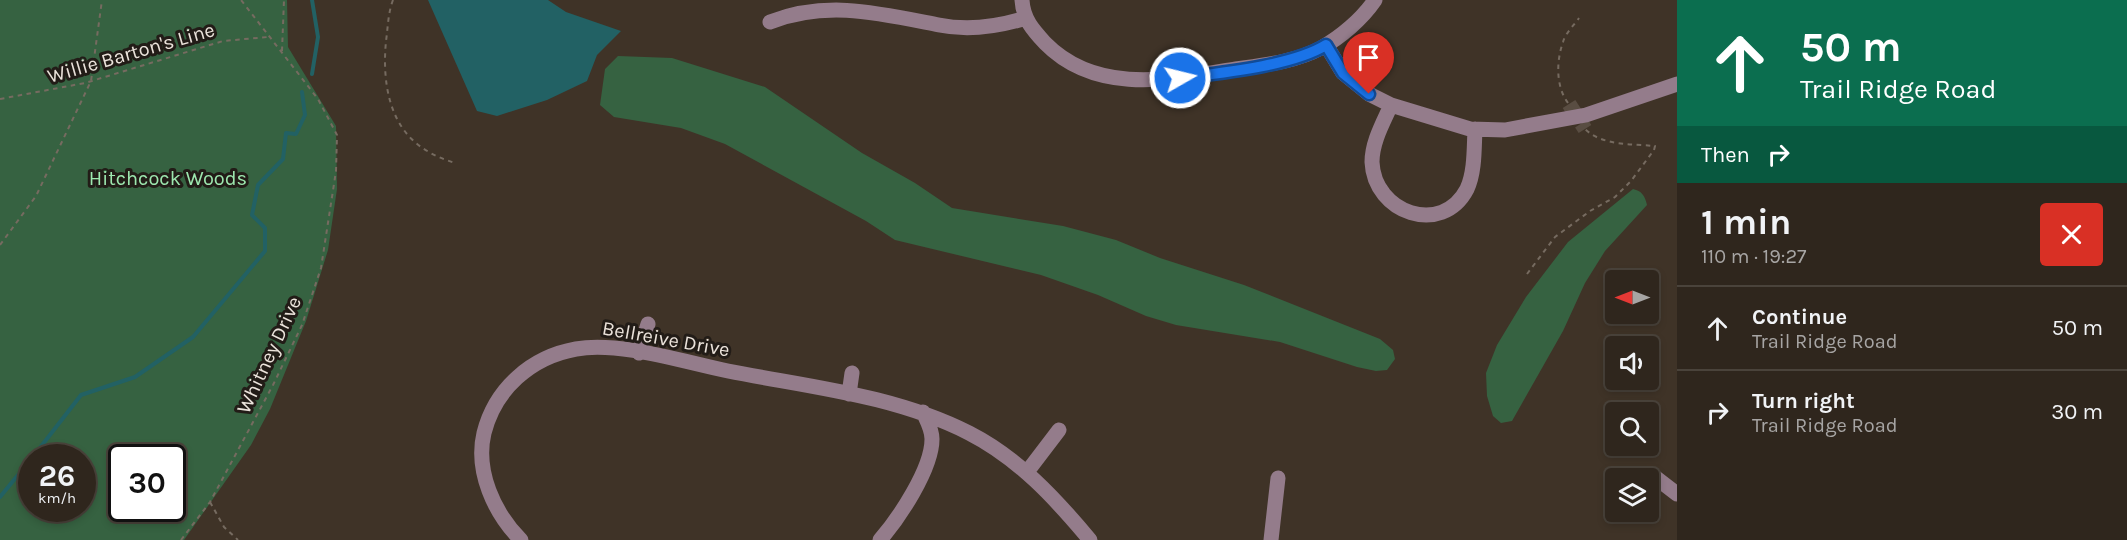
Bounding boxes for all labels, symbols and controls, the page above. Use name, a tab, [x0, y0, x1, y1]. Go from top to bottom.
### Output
street label: Willie Barton's Line	[45, 18, 217, 88]
text: 50 m	[1800, 22, 1902, 72]
icon: ahead	[1701, 24, 1779, 102]
pin	[1343, 32, 1394, 94]
icon: arrive	[1352, 41, 1385, 74]
position arrow	[1148, 46, 1212, 110]
text: Trail Ridge Road	[1800, 73, 1996, 105]
icon: right	[1762, 138, 1795, 171]
text: Then	[1701, 142, 1750, 168]
park label: Hitchcock Woods	[89, 167, 247, 190]
text: 1 min	[1701, 201, 1791, 243]
button: close	[2040, 203, 2103, 266]
text: 110 m · 19:27	[1701, 245, 1806, 268]
north arrow	[1605, 270, 1659, 324]
map controls	[1605, 270, 1659, 522]
street label: Whitney Drive	[232, 293, 306, 417]
text: Continue	[1752, 304, 1847, 330]
icon: ahead	[1701, 312, 1734, 345]
text: 50 m	[2052, 315, 2103, 341]
street label: Bellreive Drive	[600, 316, 732, 362]
text: Trail Ridge Road	[1752, 330, 1898, 353]
button: sound	[1605, 336, 1659, 390]
text: Turn right	[1752, 388, 1855, 414]
icon: right	[1701, 396, 1734, 429]
text: 30 m	[2051, 399, 2103, 425]
button: search	[1605, 402, 1659, 456]
text: Trail Ridge Road	[1752, 414, 1898, 437]
speed limit sign: 30	[108, 444, 186, 522]
text: 26	[39, 458, 75, 494]
button: layers	[1605, 468, 1659, 522]
text: km/h	[38, 489, 76, 507]

